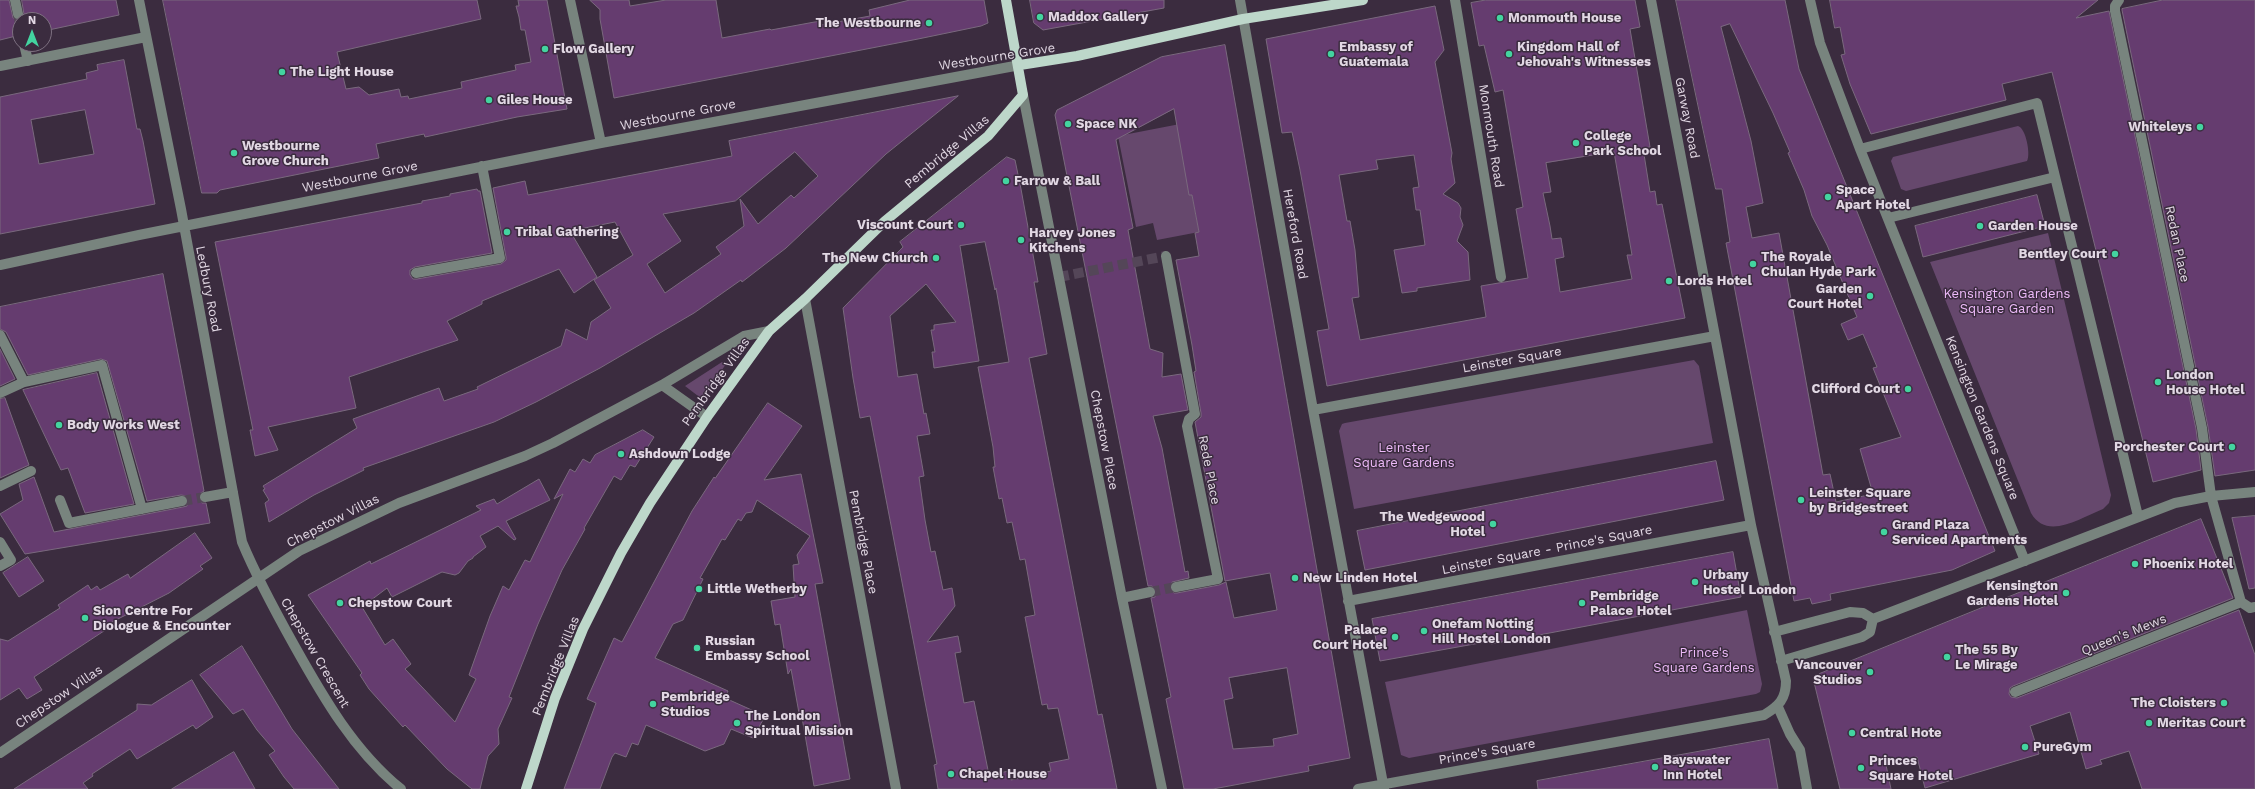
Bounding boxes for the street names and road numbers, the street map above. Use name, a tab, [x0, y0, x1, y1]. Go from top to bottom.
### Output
street label: Westbourne Grove	[938, 40, 1056, 74]
street label: Garway Road	[1671, 76, 1703, 160]
street label: Monmouth Road	[1475, 83, 1507, 189]
street label: Westbourne Grove	[619, 96, 737, 134]
street label: Pembridge Villas	[902, 112, 992, 192]
street label: Westbourne Grove	[301, 158, 419, 196]
street label: Hereford Road	[1279, 188, 1311, 280]
street label: Redan Place	[2161, 204, 2193, 284]
street label: Ledbury Road	[192, 245, 224, 333]
street label: Kensington Gardens Square	[1942, 334, 2022, 502]
street label: Pembridge Villas	[679, 335, 753, 429]
street label: Leinster Square	[1461, 344, 1563, 376]
street label: Chepstow Place	[1087, 389, 1121, 491]
street label: Rede Place	[1195, 434, 1223, 506]
street label: Pembridge Place	[845, 489, 881, 595]
street label: Chepstow Villas	[284, 491, 382, 551]
street label: Leinster Square - Prince's Square	[1440, 522, 1654, 578]
street label: Chepstow Crescent	[277, 595, 353, 711]
street label: Queen's Mews	[2079, 611, 2169, 659]
street label: Pembridge Villas	[529, 614, 583, 718]
street label: Chepstow Villas	[12, 662, 106, 732]
street label: Prince's Square	[1437, 736, 1537, 768]

